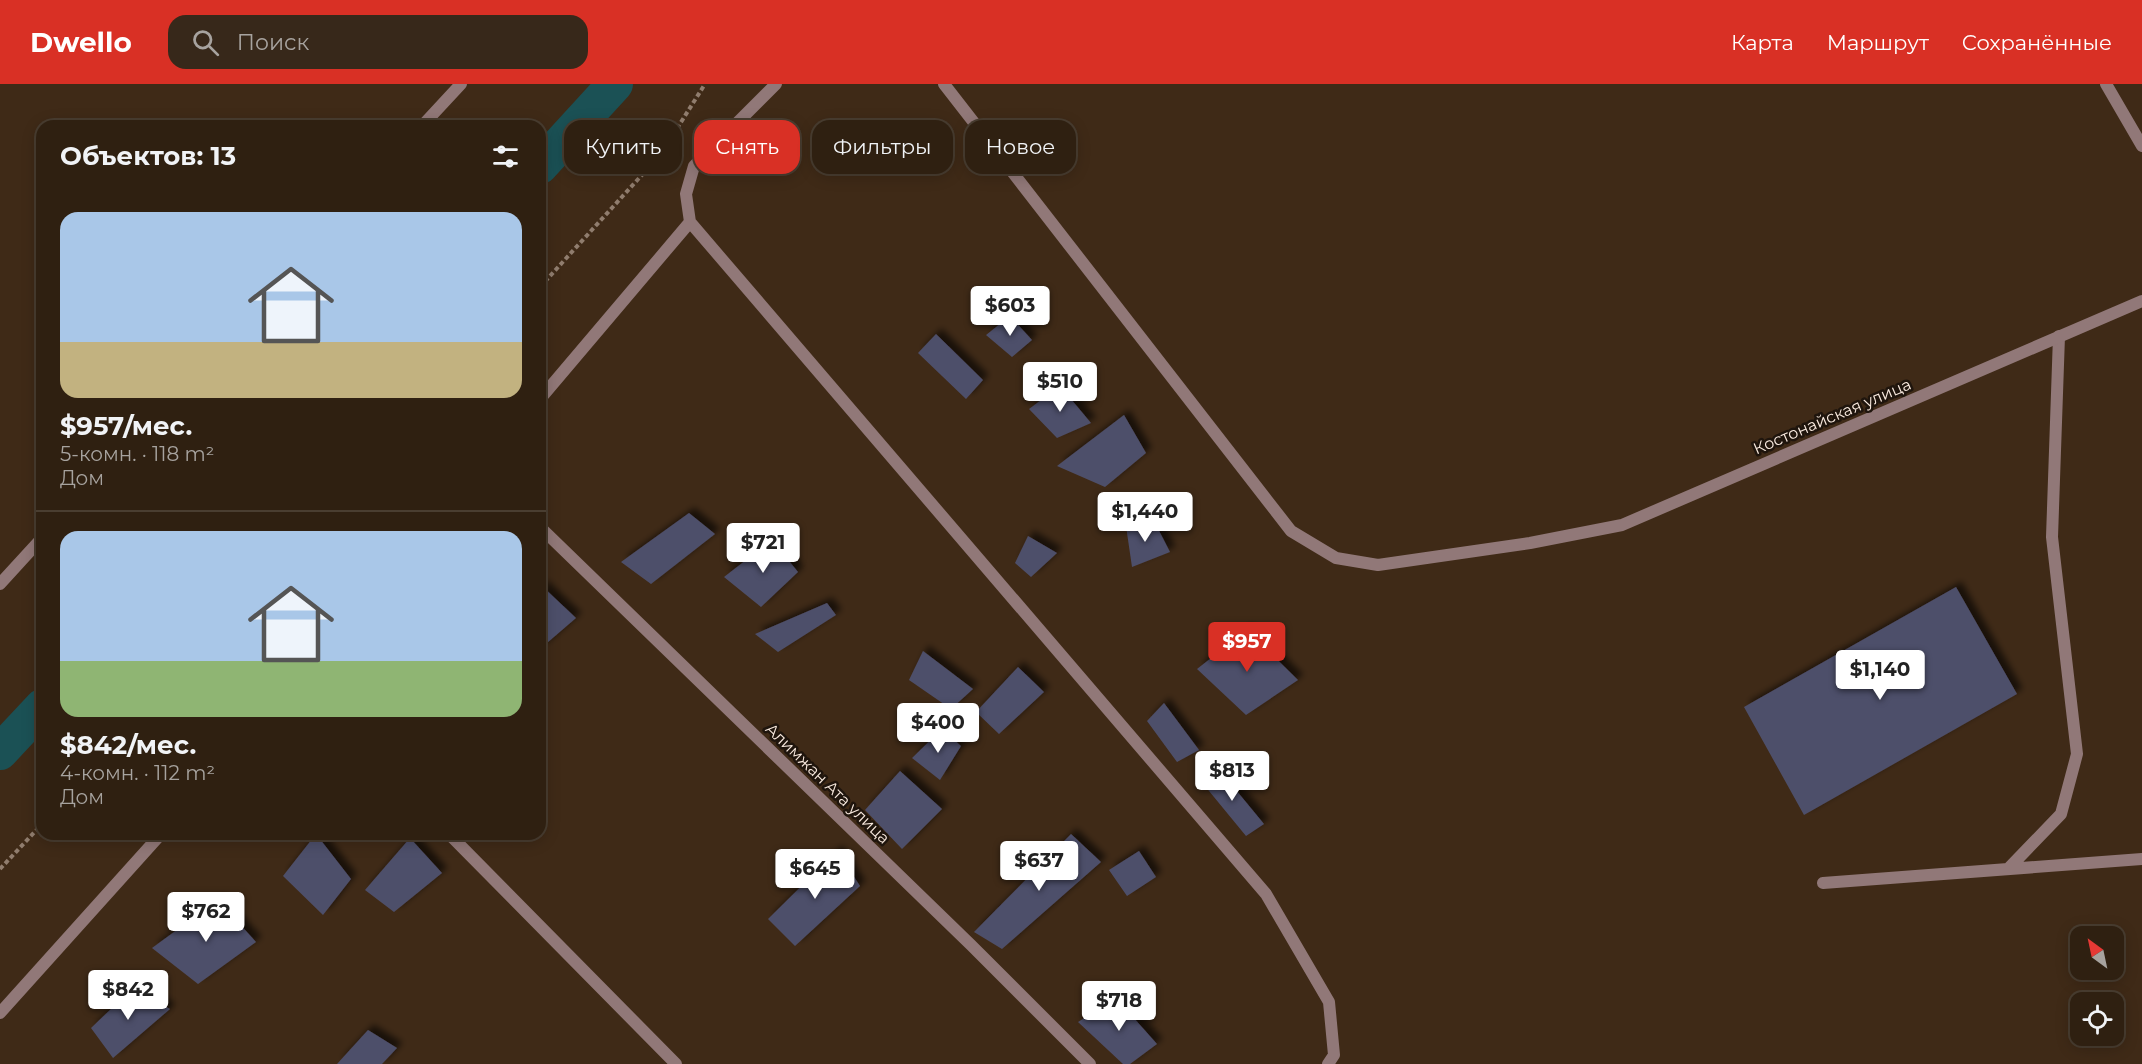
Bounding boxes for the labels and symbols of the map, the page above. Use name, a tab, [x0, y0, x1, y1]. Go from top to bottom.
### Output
pin: $603	[974, 286, 1046, 337]
pin: $510	[1024, 362, 1096, 413]
street label: Костонайская улица	[1750, 375, 1914, 458]
pin: $1,440	[1096, 492, 1194, 543]
pin: $721	[727, 523, 799, 574]
pin: $957	[1211, 622, 1283, 673]
pin: $1,140	[1831, 650, 1929, 701]
pin: $400	[902, 703, 974, 754]
street label: Алимжан Ата улица	[762, 719, 894, 848]
pin: $813	[1196, 751, 1268, 802]
pin: $637	[1003, 841, 1075, 892]
pin: $645	[779, 849, 851, 900]
pin: $762	[170, 892, 242, 943]
north arrow	[2070, 926, 2124, 980]
pin: $842	[92, 970, 164, 1021]
pin: $718	[1083, 981, 1155, 1032]

